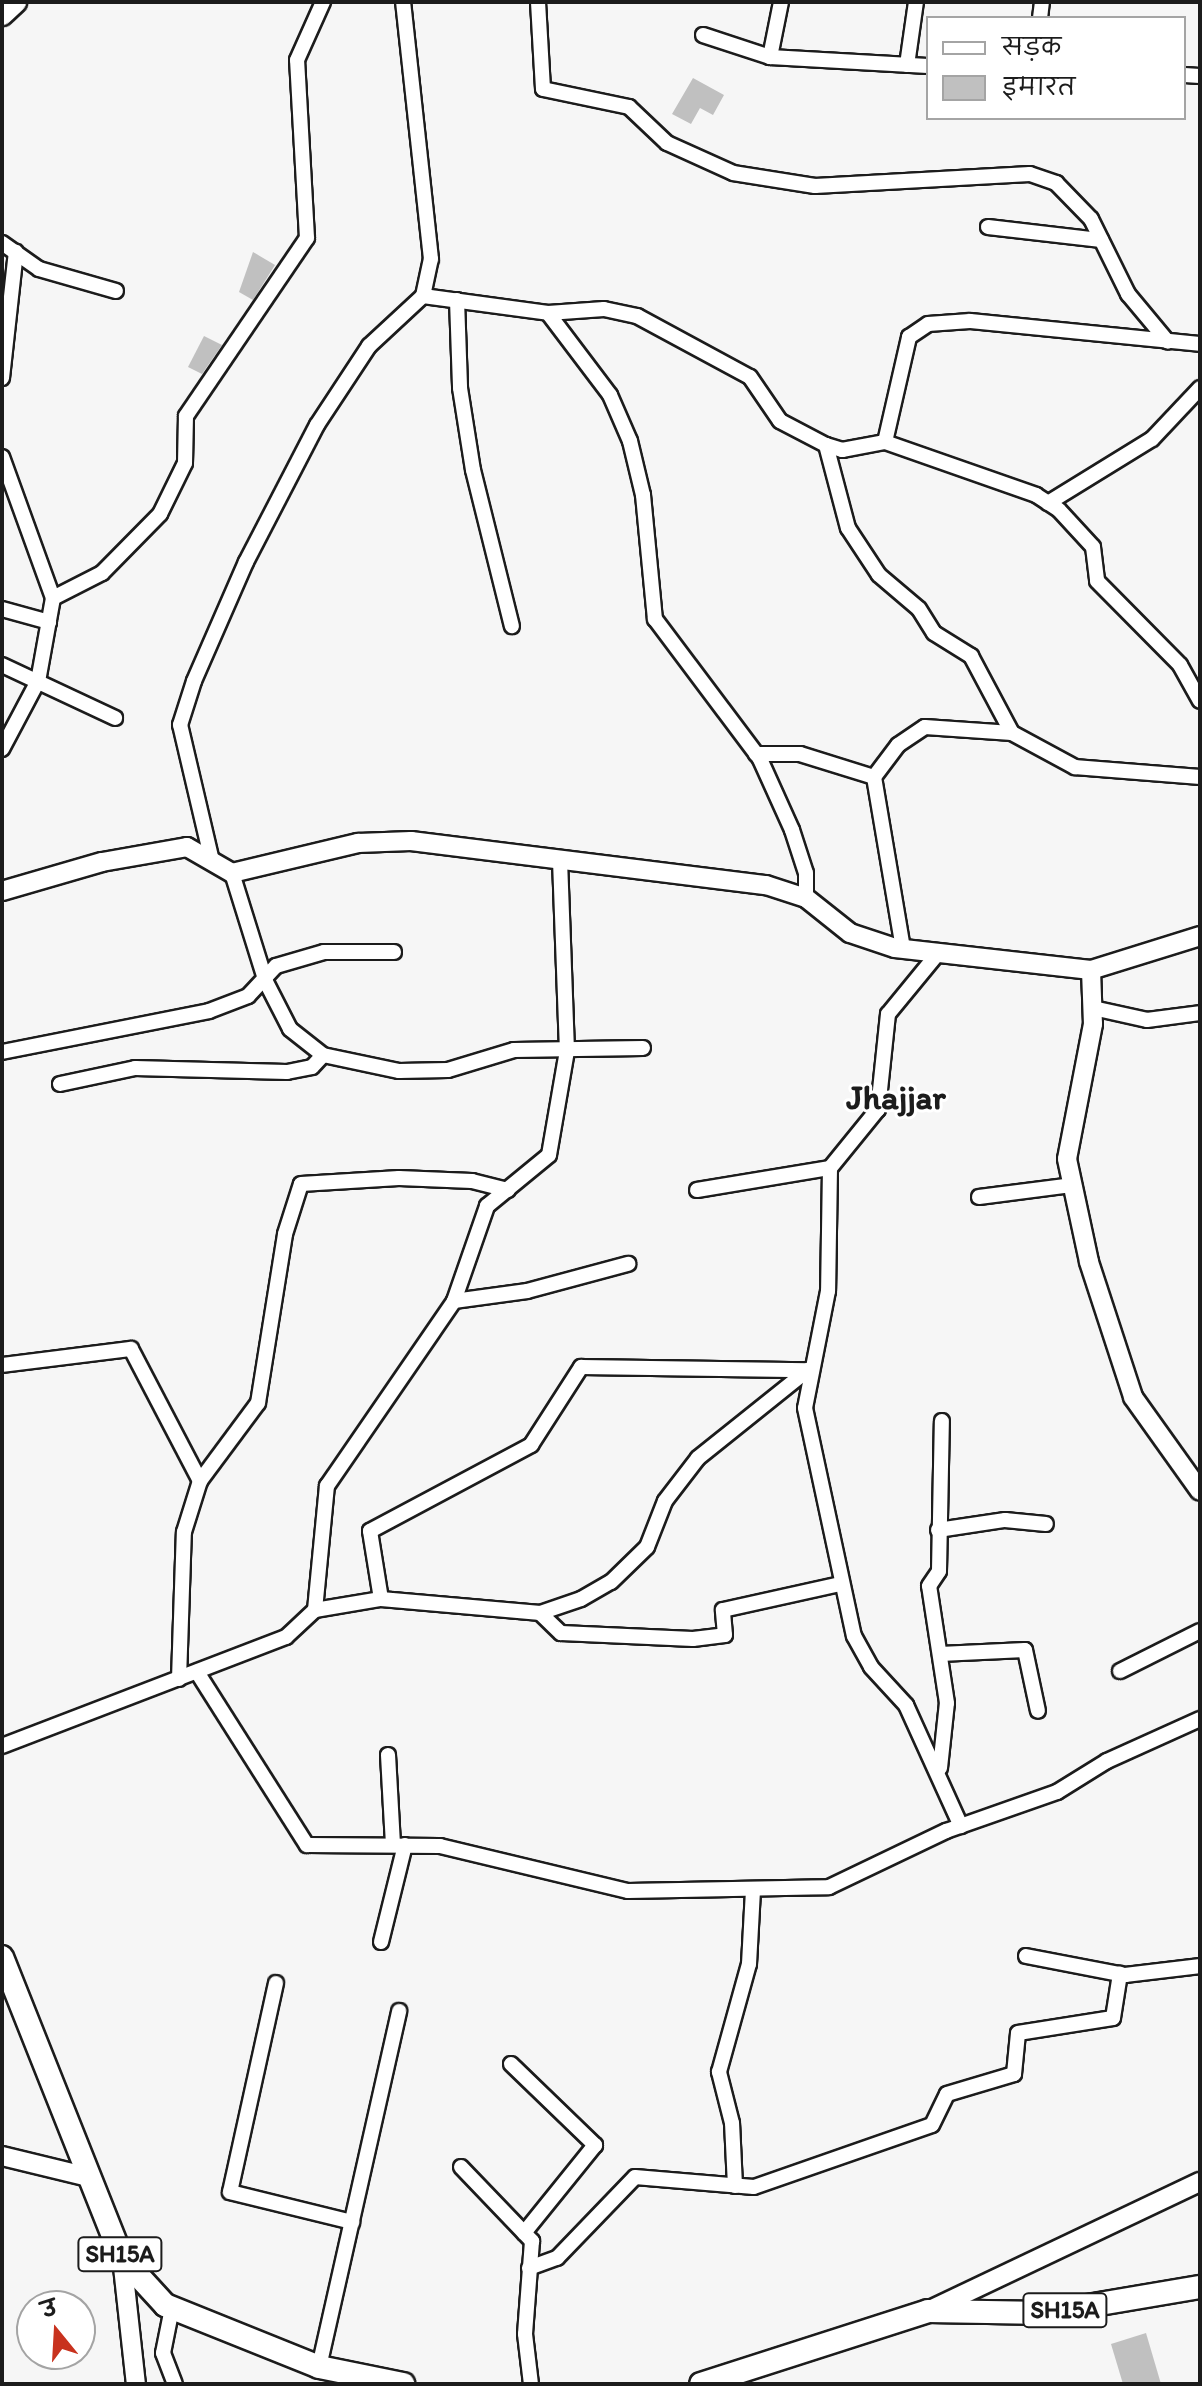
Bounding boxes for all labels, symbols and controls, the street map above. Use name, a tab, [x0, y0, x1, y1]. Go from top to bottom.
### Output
legend	[926, 16, 1186, 120]
text: सड़क	[1002, 32, 1061, 61]
text: इमारत	[1002, 72, 1075, 101]
district label: Jhajjar	[846, 1078, 946, 1118]
road number: SH15A	[76, 2234, 164, 2274]
north arrow	[16, 2290, 96, 2370]
road number: SH15A	[1021, 2290, 1109, 2330]
text: उ	[38, 2293, 60, 2324]

